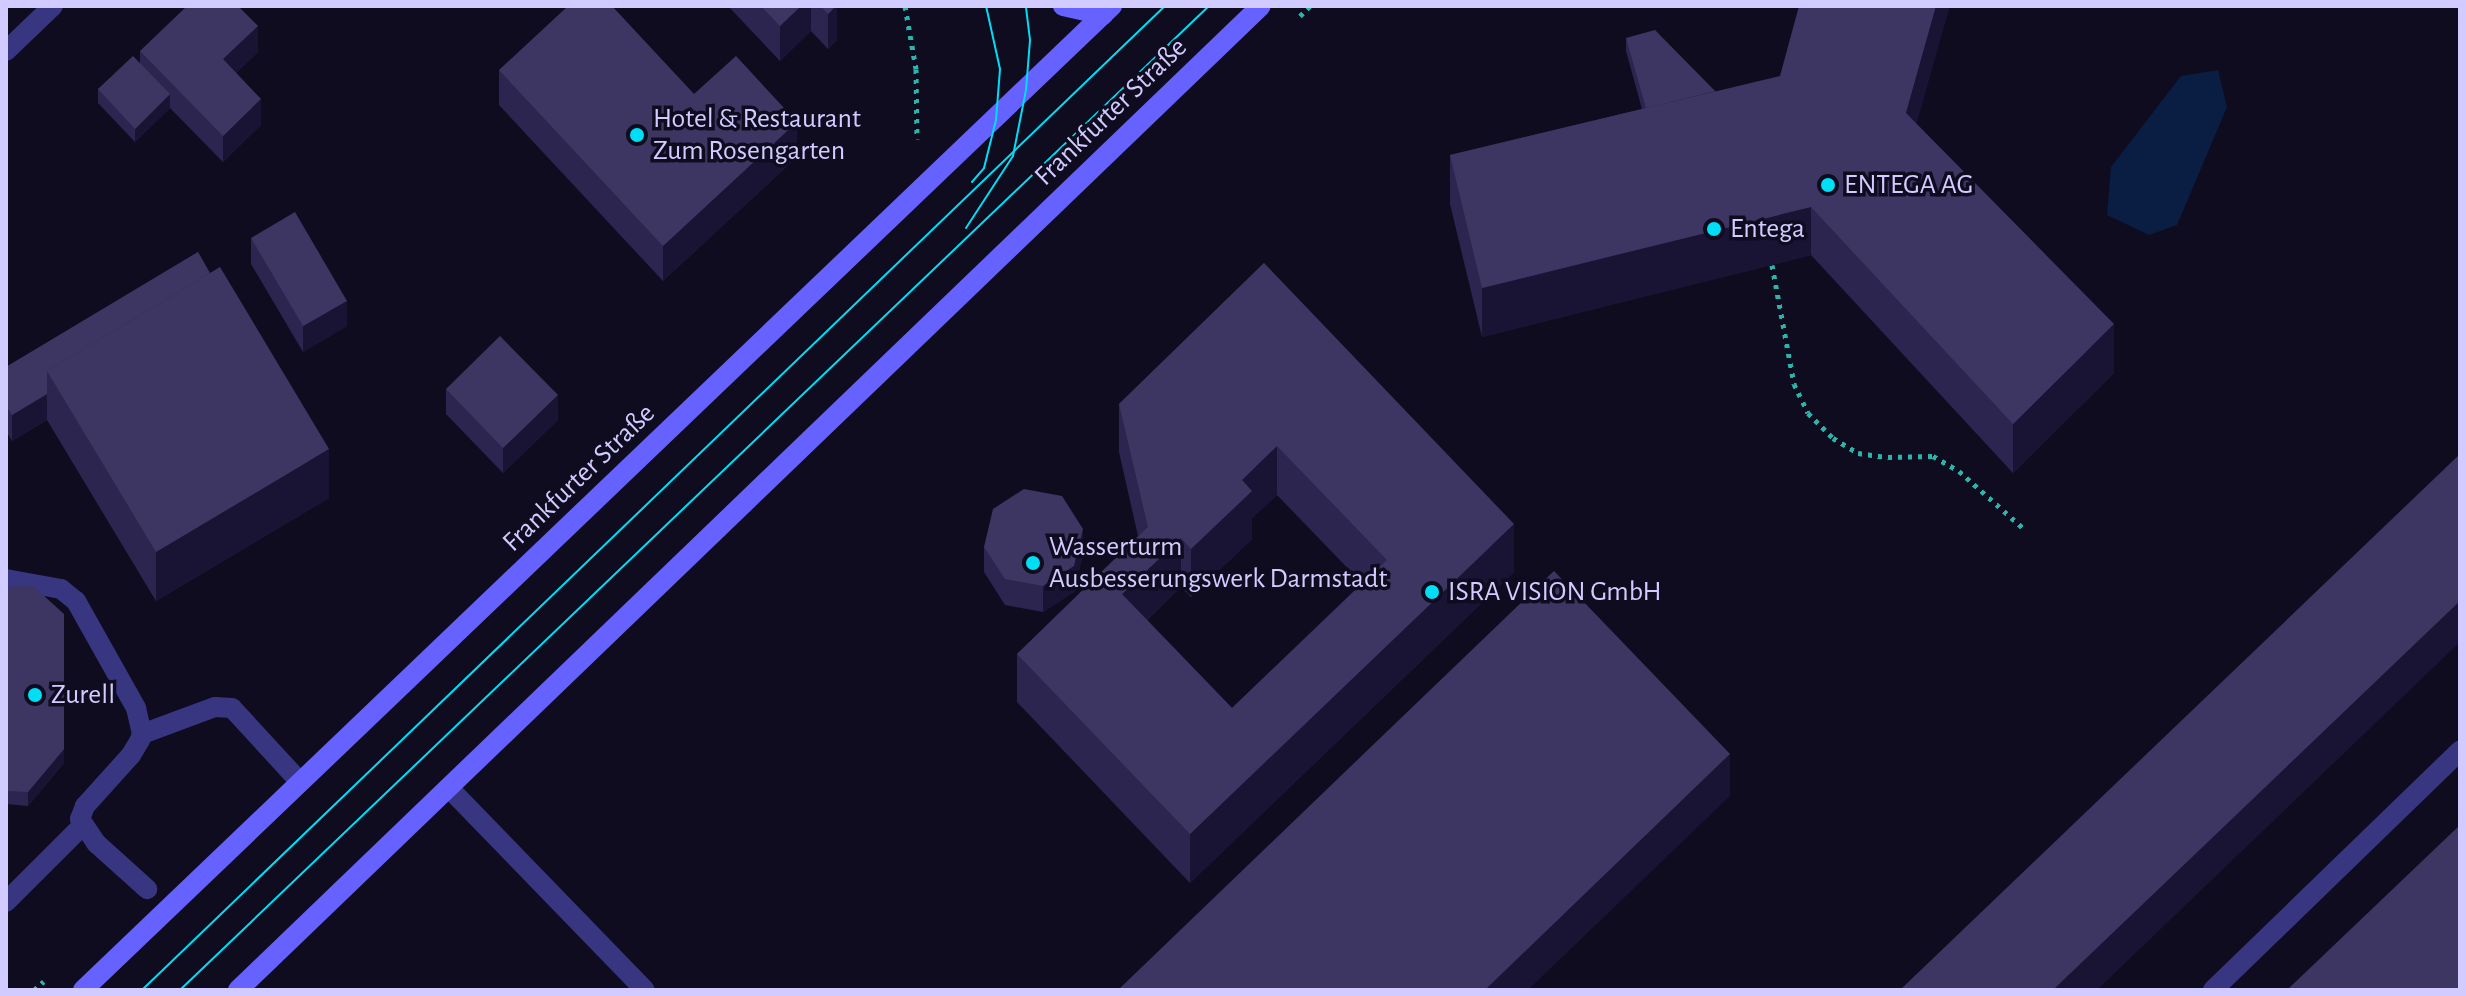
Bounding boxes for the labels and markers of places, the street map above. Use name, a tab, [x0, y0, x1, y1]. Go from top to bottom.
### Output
place label: Hotel & Restaurant Zum Rosengarten	[653, 102, 861, 168]
marker: Hotel & Restaurant Zum Rosengarten	[628, 126, 646, 144]
place label: ENTEGA AG	[1844, 168, 1973, 202]
marker: ENTEGA AG	[1819, 176, 1837, 194]
place label: Entega	[1730, 212, 1805, 246]
marker: Entega	[1705, 220, 1723, 238]
place label: Wasserturm Ausbesserungswerk Darmstadt	[1049, 530, 1387, 596]
marker: Wasserturm Ausbesserungswerk Darmstadt	[1024, 554, 1042, 572]
place label: ISRA VISION GmbH	[1448, 575, 1662, 609]
marker: ISRA VISION GmbH	[1423, 583, 1441, 601]
place label: Zurell	[51, 678, 115, 712]
marker: Zurell	[26, 686, 44, 704]

